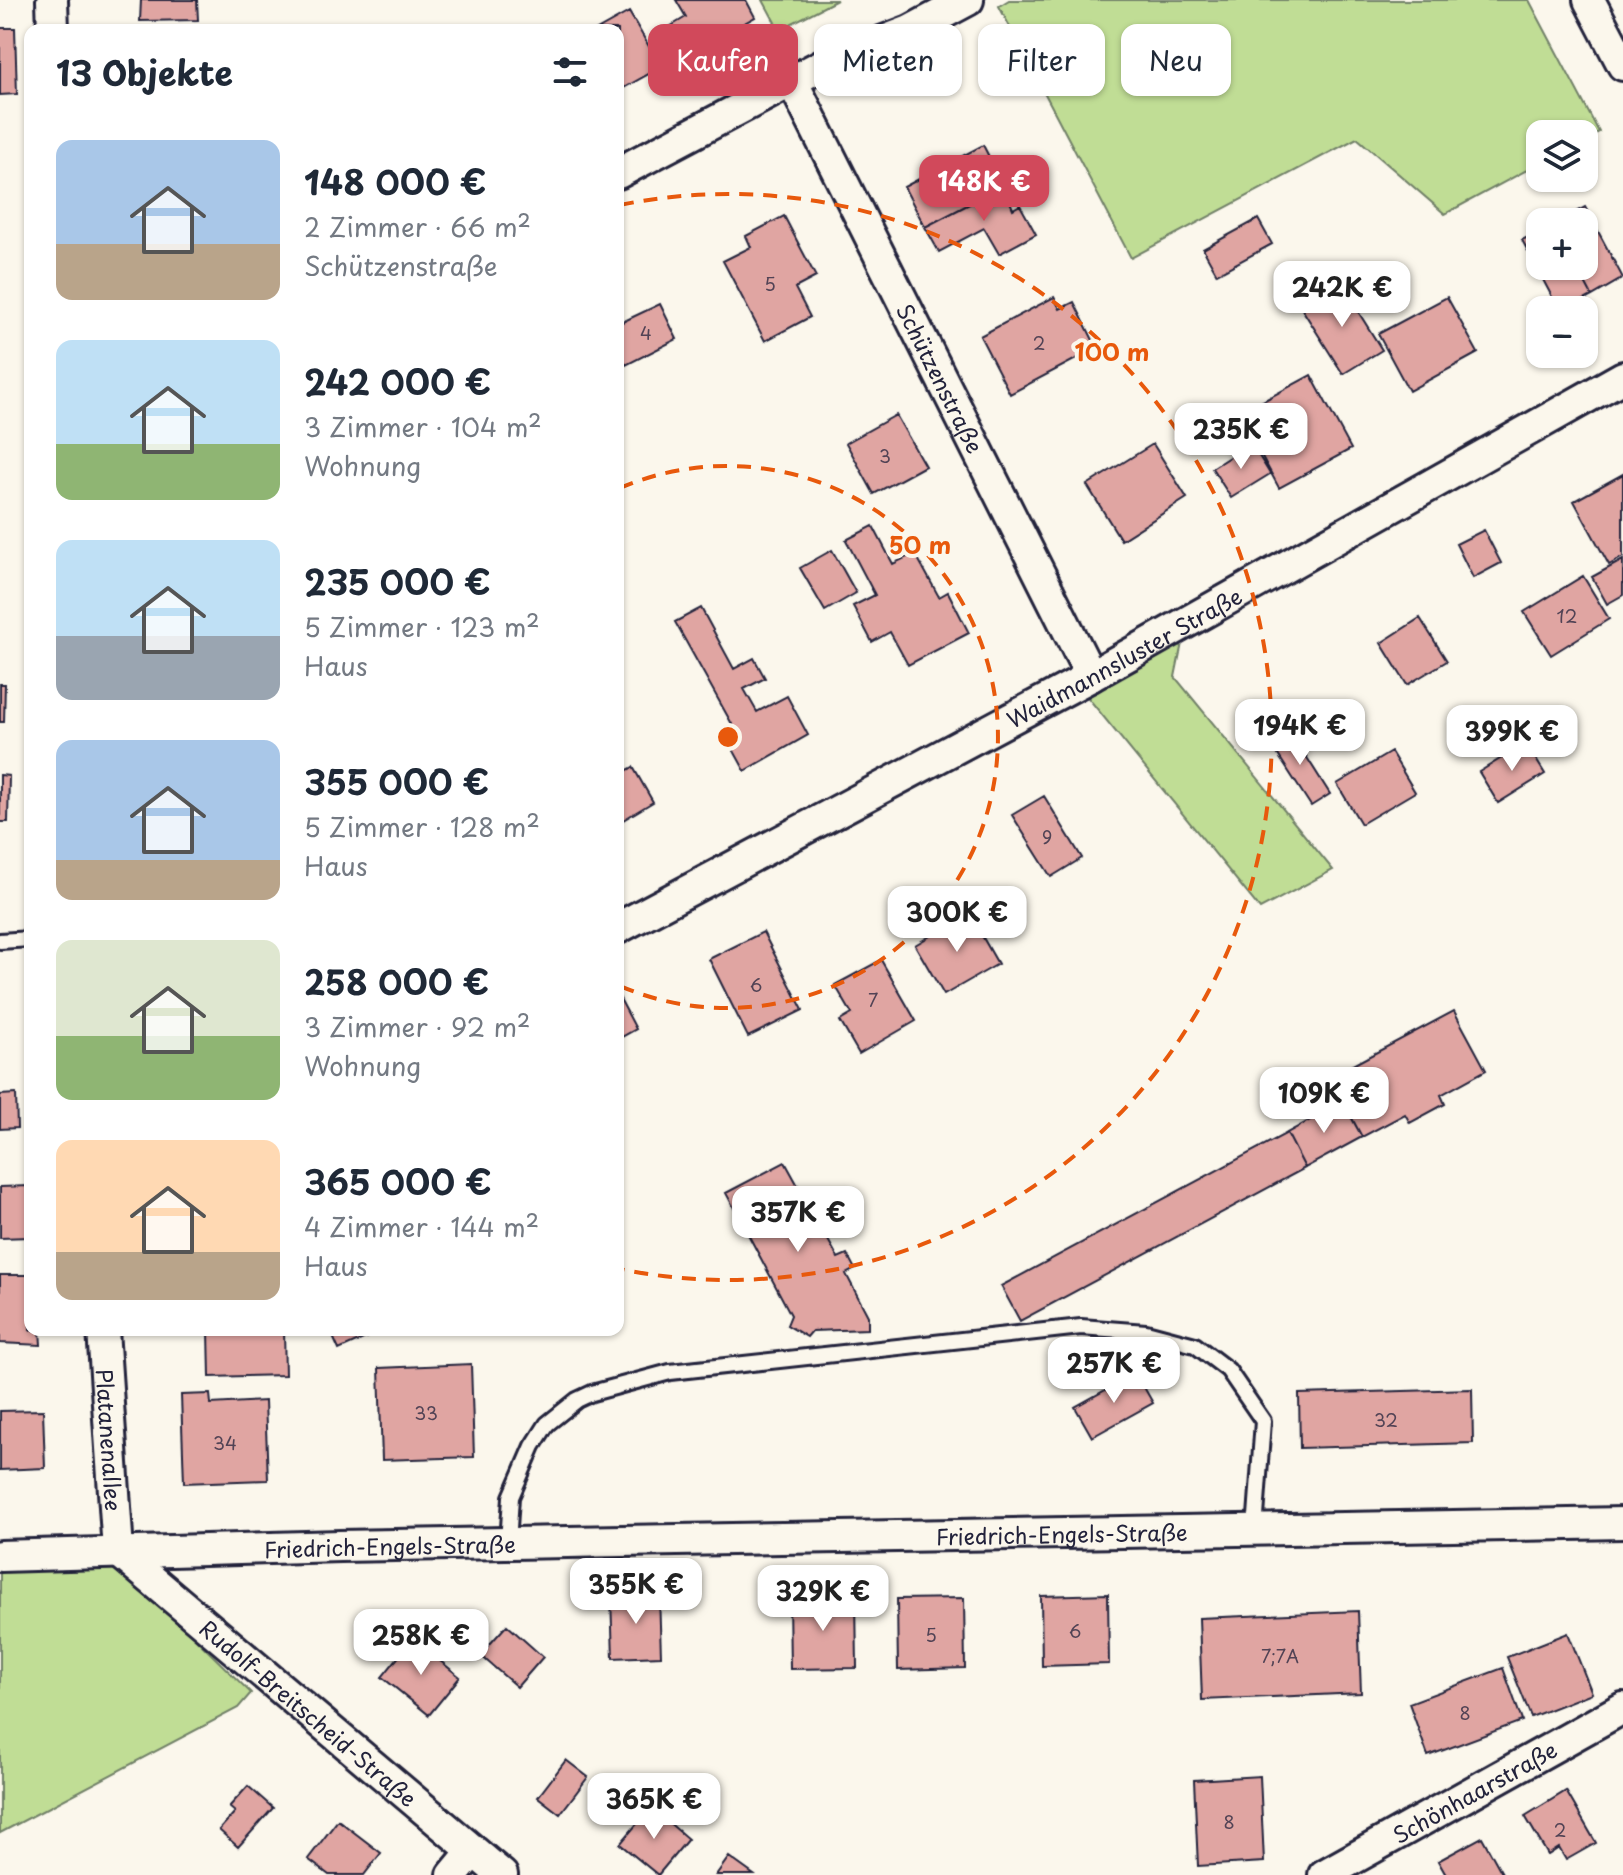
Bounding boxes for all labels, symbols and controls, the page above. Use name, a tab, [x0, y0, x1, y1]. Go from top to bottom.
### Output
chip: Kaufen	[648, 24, 798, 96]
chip: Mieten	[814, 24, 962, 96]
chip: Filter	[978, 24, 1105, 96]
chip: Neu	[1121, 24, 1231, 96]
text: 13 Objekte	[56, 46, 233, 98]
icon: filters	[548, 50, 592, 94]
map controls	[1526, 120, 1598, 368]
button: layers	[1526, 120, 1598, 192]
text: 148 000 €	[304, 155, 486, 207]
pin: 148K €	[919, 155, 1049, 223]
text: 148K €	[937, 161, 1031, 200]
icon: home	[120, 172, 216, 268]
text: 2 Zimmer · 66 m²	[304, 207, 531, 246]
button: +	[1526, 208, 1598, 280]
text: Schützenstraße	[304, 246, 498, 285]
pin: 242K €	[1277, 261, 1407, 329]
text: 242K €	[1291, 267, 1393, 306]
house number: 5	[764, 270, 776, 297]
button: −	[1526, 296, 1598, 368]
street label: Schützenstraße	[890, 297, 993, 458]
house number: 4	[640, 319, 652, 346]
house number: 2	[1033, 329, 1045, 356]
text: 100 m	[1075, 333, 1149, 369]
text: 242 000 €	[304, 355, 491, 407]
icon: home	[120, 372, 216, 468]
pin: 235K €	[1176, 403, 1306, 471]
text: 3 Zimmer · 104 m²	[304, 407, 542, 446]
text: 235K €	[1192, 409, 1290, 448]
house number: 3	[879, 442, 891, 469]
text: Wohnung	[304, 446, 421, 485]
text: 50 m	[889, 526, 951, 562]
text: 235 000 €	[304, 555, 491, 607]
icon: home	[120, 572, 216, 668]
street label: Waidmannsluster Straße	[1000, 578, 1247, 735]
house number: 12	[1557, 602, 1577, 629]
text: 5 Zimmer · 123 m²	[304, 607, 540, 646]
text: Haus	[304, 646, 368, 685]
pin: 194K €	[1235, 699, 1365, 767]
text: 194K €	[1253, 705, 1347, 744]
pin: 399K €	[1447, 705, 1577, 773]
text: 399K €	[1465, 711, 1559, 750]
centre of rings	[714, 723, 742, 751]
text: 355 000 €	[304, 755, 489, 807]
icon: home	[120, 772, 216, 868]
text: 5 Zimmer · 128 m²	[304, 807, 540, 846]
house number: 9	[1042, 823, 1052, 850]
text: Haus	[304, 846, 368, 885]
pin: 300K €	[892, 886, 1022, 954]
text: 300K €	[906, 892, 1008, 931]
text: 258 000 €	[304, 955, 489, 1007]
house number: 6	[750, 971, 762, 998]
icon: home	[120, 972, 216, 1068]
house number: 7	[868, 986, 878, 1013]
text: 3 Zimmer · 92 m²	[304, 1007, 530, 1046]
text: Wohnung	[304, 1046, 421, 1085]
pin: 109K €	[1259, 1067, 1389, 1135]
text: 109K €	[1278, 1073, 1370, 1112]
text: 365 000 €	[304, 1155, 492, 1207]
icon: home	[120, 1172, 216, 1268]
pin: 357K €	[733, 1186, 863, 1254]
text: 357K €	[750, 1192, 846, 1231]
text: 4 Zimmer · 144 m²	[304, 1207, 539, 1246]
text: Haus	[304, 1246, 368, 1285]
pin: 257K €	[1049, 1337, 1179, 1405]
text: 257K €	[1066, 1343, 1162, 1382]
street label: Platanenallee	[89, 1368, 132, 1512]
house number: 33	[414, 1399, 438, 1426]
house number: 32	[1374, 1406, 1398, 1433]
house number: 34	[213, 1429, 237, 1456]
street label: Friedrich-Engels-Straße	[936, 1514, 1188, 1552]
street label: Friedrich-Engels-Straße	[264, 1526, 516, 1565]
pin: 355K €	[571, 1558, 701, 1626]
text: 355K €	[588, 1564, 684, 1603]
pin: 329K €	[758, 1565, 888, 1633]
text: 329K €	[776, 1571, 870, 1610]
pin: 258K €	[356, 1609, 486, 1677]
street label: Rudolf-Breitscheid-Straße	[193, 1611, 425, 1814]
text: 258K €	[372, 1615, 470, 1654]
house number: 6	[1069, 1617, 1081, 1644]
house number: 5	[925, 1621, 937, 1648]
house number: 7;7A	[1261, 1642, 1299, 1669]
house number: 8	[1459, 1699, 1471, 1726]
street label: Schönhaarstraße	[1386, 1732, 1562, 1850]
pin: 365K €	[589, 1773, 719, 1841]
text: 365K €	[605, 1779, 703, 1818]
house number: 8	[1223, 1808, 1235, 1835]
house number: 2	[1554, 1816, 1566, 1843]

